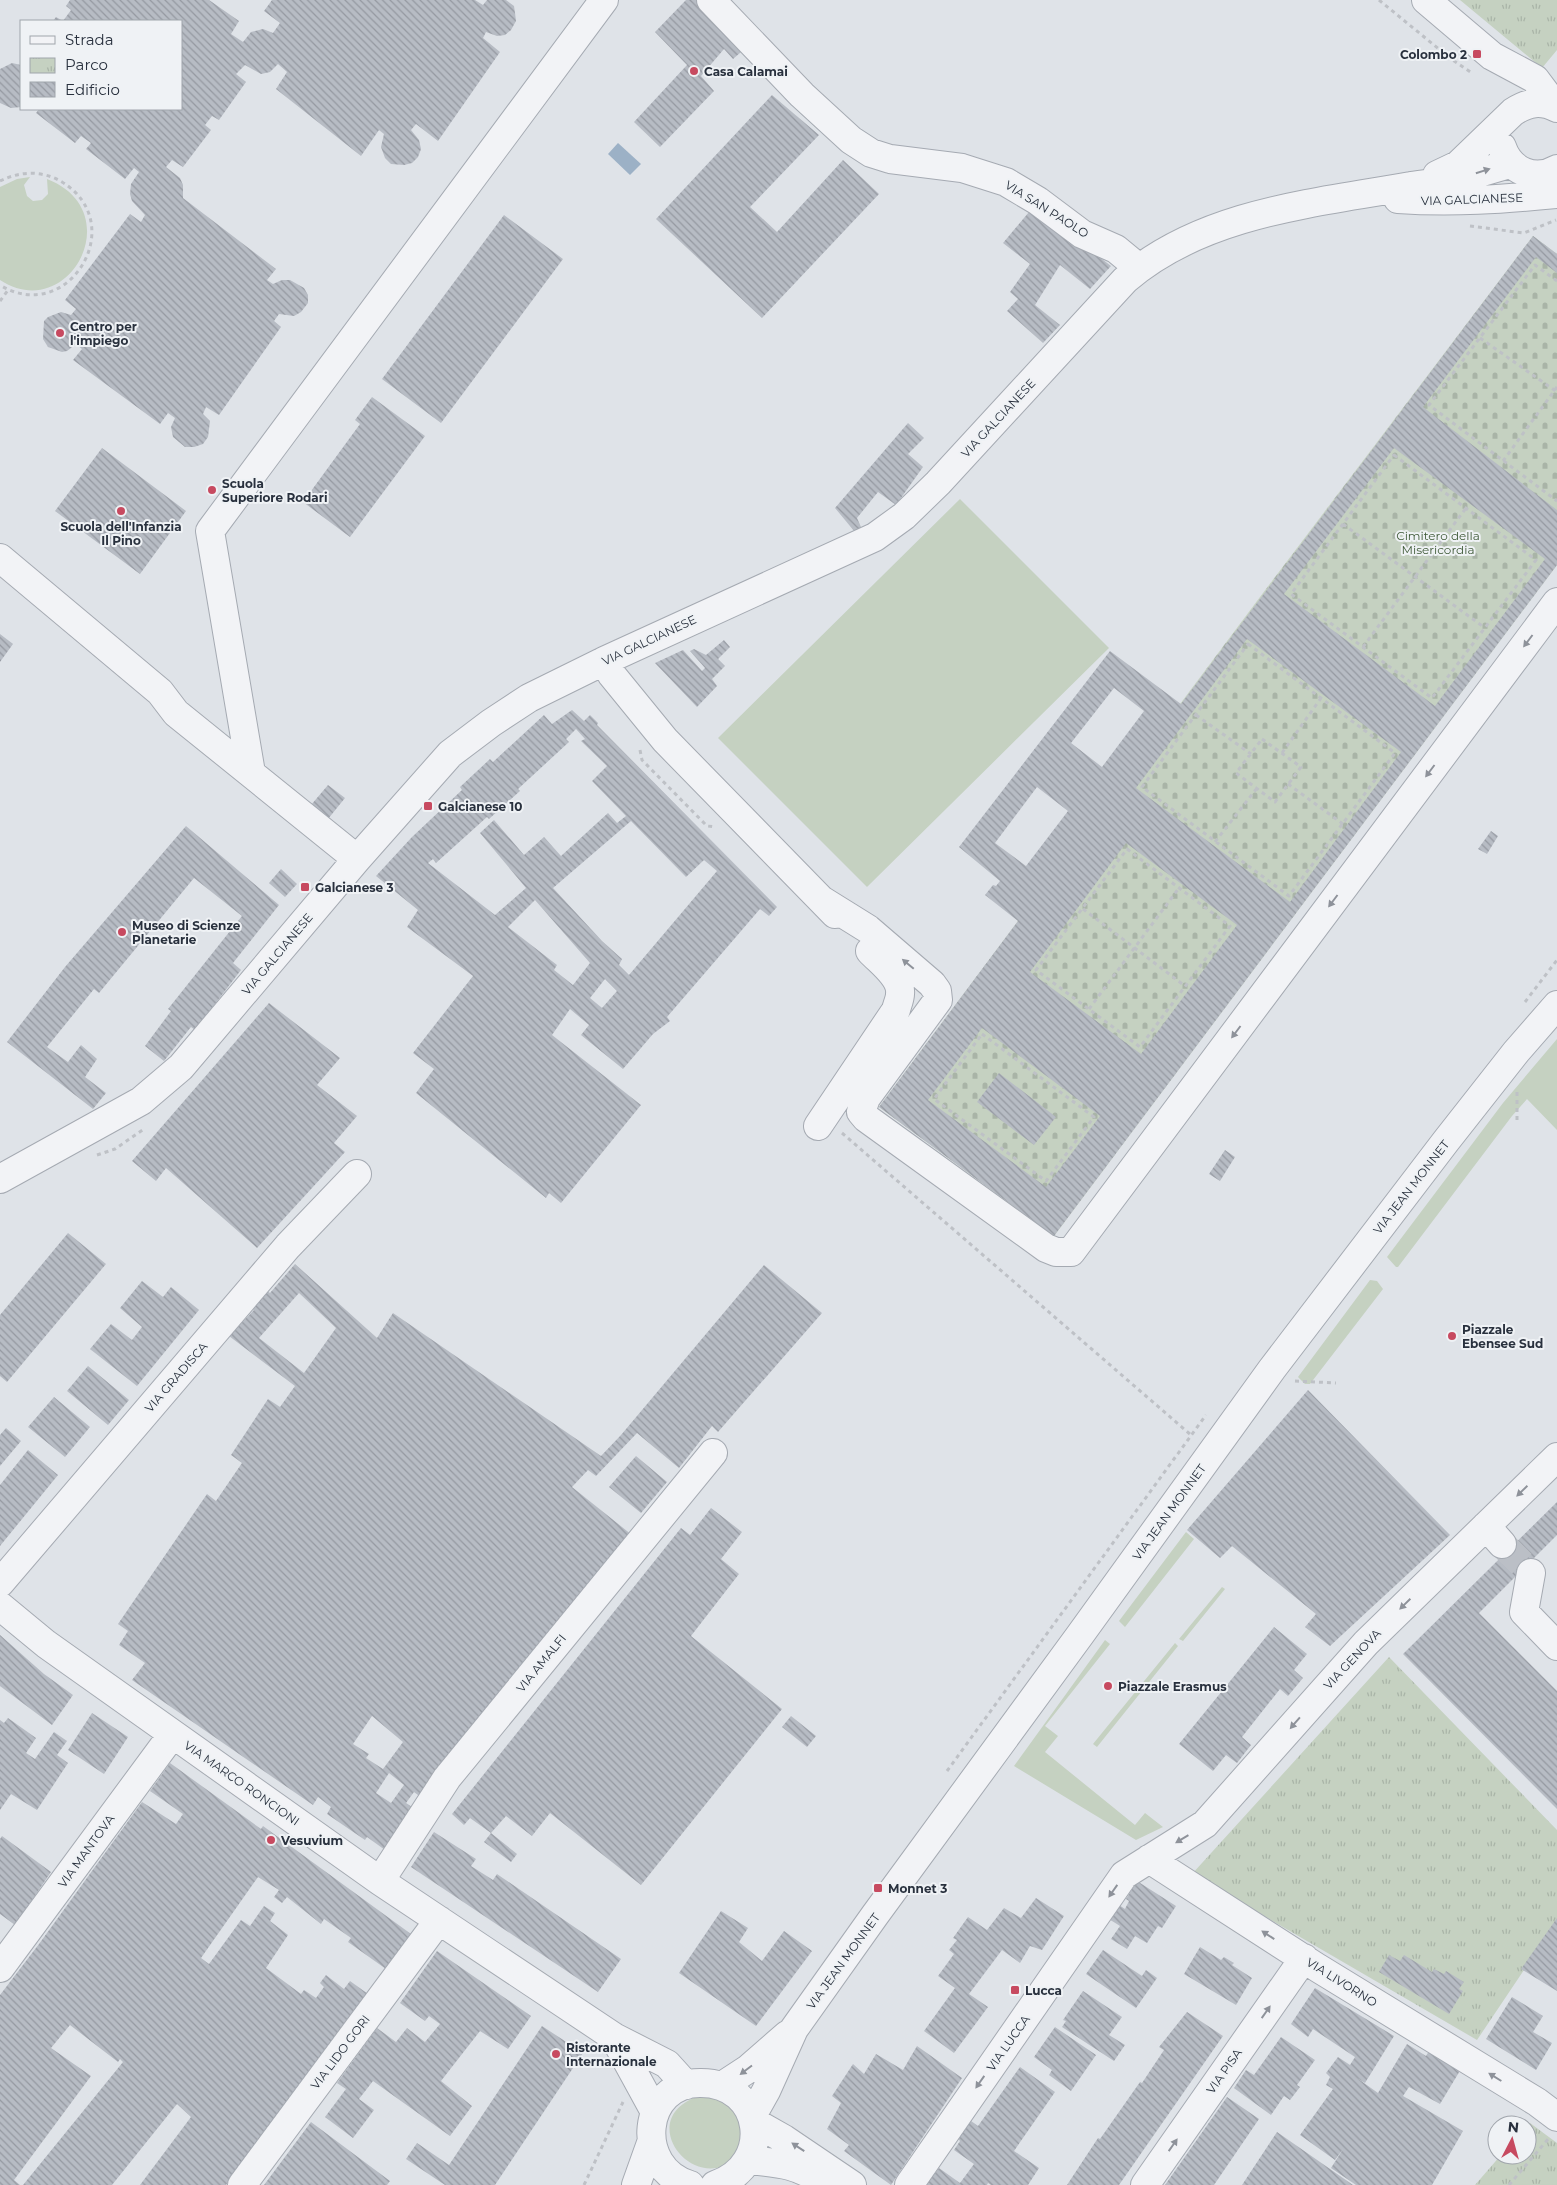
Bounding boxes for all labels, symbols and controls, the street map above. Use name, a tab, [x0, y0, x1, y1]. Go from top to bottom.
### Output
legend	[20, 20, 182, 110]
text: Strada	[65, 30, 114, 49]
place label: Colombo 2	[1400, 47, 1467, 62]
marker: Colombo 2	[1471, 48, 1483, 60]
text: Parco	[65, 55, 108, 74]
place label: Casa Calamai	[704, 64, 788, 79]
marker: Casa Calamai	[688, 65, 700, 77]
text: Edificio	[65, 80, 120, 99]
one-way arrow	[1475, 167, 1490, 174]
street label: VIA SAN PAOLO	[1002, 177, 1092, 241]
street label: VIA GALCIANESE	[1421, 190, 1523, 208]
place label: Centro per l'impiego	[70, 319, 137, 348]
marker: Centro per l'impiego	[54, 327, 66, 339]
street label: VIA GALCIANESE	[958, 375, 1038, 461]
place label: Scuola Superiore Rodari	[222, 476, 328, 505]
marker: Scuola Superiore Rodari	[206, 484, 218, 496]
marker: Scuola dell'Infanzia Il Pino	[115, 505, 127, 517]
place label: Scuola dell'Infanzia Il Pino	[60, 519, 182, 548]
park label: Cimitero della Misericordia	[1396, 528, 1480, 557]
street label: VIA GALCIANESE	[599, 612, 699, 668]
one-way arrow	[1522, 634, 1533, 647]
one-way arrow	[1425, 764, 1435, 778]
place label: Galcianese 10	[438, 799, 522, 814]
marker: Galcianese 10	[422, 800, 434, 812]
place label: Galcianese 3	[315, 880, 394, 895]
marker: Galcianese 3	[299, 881, 311, 893]
one-way arrow	[1328, 894, 1338, 908]
street label: VIA GALCIANESE	[238, 910, 316, 998]
place label: Museo di Scienze Planetarie	[132, 918, 241, 947]
marker: Museo di Scienze Planetarie	[116, 926, 128, 938]
one-way arrow	[902, 958, 915, 969]
one-way arrow	[1231, 1025, 1241, 1039]
street label: VIA JEAN MONNET	[1370, 1137, 1452, 1237]
place label: Piazzale Ebensee Sud	[1462, 1322, 1543, 1351]
marker: Piazzale Ebensee Sud	[1446, 1330, 1458, 1342]
street label: VIA GRADISCA	[141, 1339, 211, 1415]
street label: VIA JEAN MONNET	[1129, 1461, 1209, 1563]
one-way arrow	[1516, 1485, 1528, 1497]
one-way arrow	[1400, 1598, 1412, 1610]
street label: VIA GENOVA	[1320, 1625, 1384, 1692]
street label: VIA AMALFI	[513, 1631, 569, 1695]
place label: Piazzale Erasmus	[1118, 1679, 1227, 1694]
marker: Piazzale Erasmus	[1102, 1680, 1114, 1692]
one-way arrow	[1289, 1717, 1301, 1729]
street label: VIA MARCO RONCIONI	[181, 1737, 303, 1829]
street label: VIA MANTOVA	[55, 1811, 118, 1890]
place label: Vesuvium	[280, 1833, 343, 1848]
marker: Vesuvium	[265, 1834, 277, 1846]
one-way arrow	[1175, 1834, 1188, 1843]
place label: Monnet 3	[888, 1881, 947, 1896]
marker: Monnet 3	[872, 1882, 884, 1894]
one-way arrow	[1108, 1884, 1118, 1898]
street label: VIA JEAN MONNET	[803, 1910, 883, 2012]
one-way arrow	[1262, 1931, 1275, 1940]
street label: VIA LIVORNO	[1304, 1954, 1380, 2010]
place label: Lucca	[1025, 1983, 1062, 1998]
marker: Lucca	[1009, 1984, 1021, 1996]
one-way arrow	[1261, 2005, 1271, 2019]
street label: VIA LIDO GORI	[307, 2012, 373, 2092]
street label: VIA LUCCA	[983, 2012, 1033, 2074]
place label: Ristorante Internazionale	[566, 2040, 657, 2069]
street label: VIA PISA	[1203, 2045, 1245, 2096]
marker: Ristorante Internazionale	[550, 2048, 562, 2060]
one-way arrow	[739, 2065, 753, 2075]
one-way arrow	[1489, 2072, 1502, 2081]
one-way arrow	[975, 2075, 985, 2089]
north arrow	[1487, 2115, 1537, 2165]
text: N	[1507, 2118, 1520, 2137]
one-way arrow	[1168, 2138, 1178, 2152]
one-way arrow	[791, 2143, 804, 2152]

